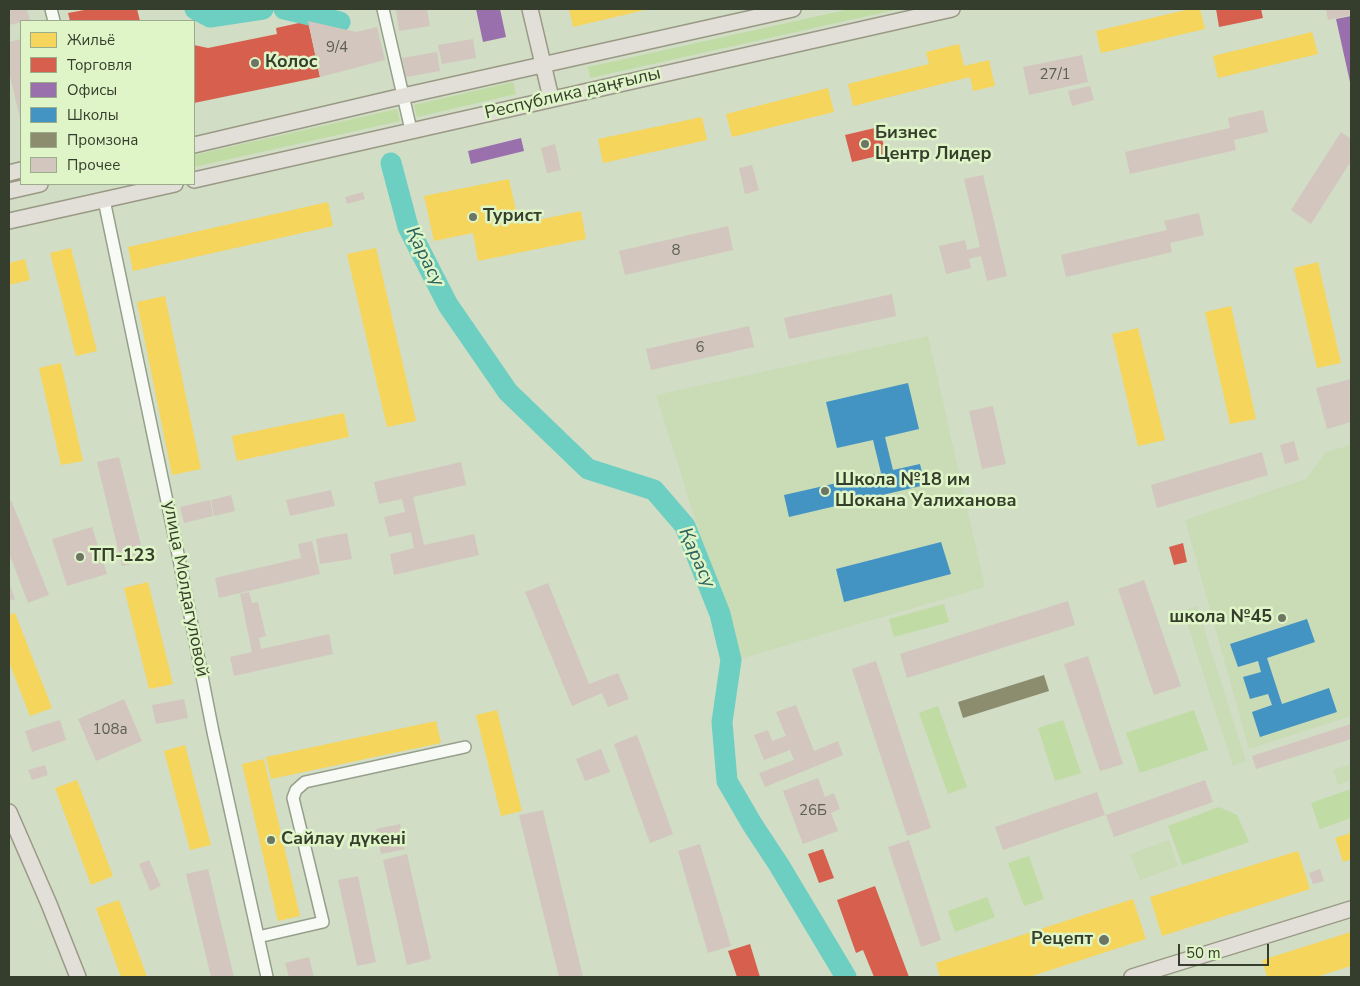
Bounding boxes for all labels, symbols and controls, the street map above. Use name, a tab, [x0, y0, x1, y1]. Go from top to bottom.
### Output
legend	[20, 20, 195, 185]
text: Жильё	[67, 30, 115, 50]
house number: 9/4	[326, 39, 348, 57]
place label: Колос	[265, 52, 318, 74]
text: Торговля	[67, 55, 132, 75]
marker: Колос	[249, 57, 261, 69]
street label: Республика даңғылы	[483, 63, 663, 125]
house number: 27/1	[1039, 66, 1071, 84]
text: Офисы	[67, 80, 117, 100]
text: Школы	[67, 105, 119, 125]
place label: Бизнес Центр Лидер	[875, 123, 992, 166]
text: Промзона	[67, 130, 138, 150]
marker: Бизнес Центр Лидер	[859, 138, 871, 150]
text: Прочее	[67, 155, 120, 175]
place label: Турист	[483, 206, 542, 228]
marker: Турист	[467, 211, 479, 223]
water label: Қарасу	[400, 224, 448, 290]
house number: 8	[672, 242, 680, 260]
house number: 6	[696, 339, 704, 357]
place label: Школа №18 им Шокана Уалиханова	[835, 470, 1017, 512]
marker: Школа №18 им Шокана Уалиханова	[819, 485, 831, 497]
street label: улица Молдагуловой	[157, 499, 213, 679]
water label: Қарасу	[673, 524, 719, 592]
place label: ТП-123	[90, 546, 155, 568]
marker: ТП-123	[74, 551, 86, 563]
place label: школа №45	[1169, 607, 1272, 629]
marker: школа №45	[1276, 612, 1288, 624]
house number: 108а	[92, 721, 128, 739]
house number: 26Б	[799, 802, 827, 820]
place label: Сайлау дүкені	[281, 829, 406, 851]
marker: Сайлау дүкені	[265, 834, 277, 846]
place label: Рецепт	[1031, 929, 1093, 951]
marker: Рецепт	[1097, 933, 1111, 947]
scale bar	[1180, 934, 1271, 966]
text: 50 m	[1186, 943, 1221, 963]

